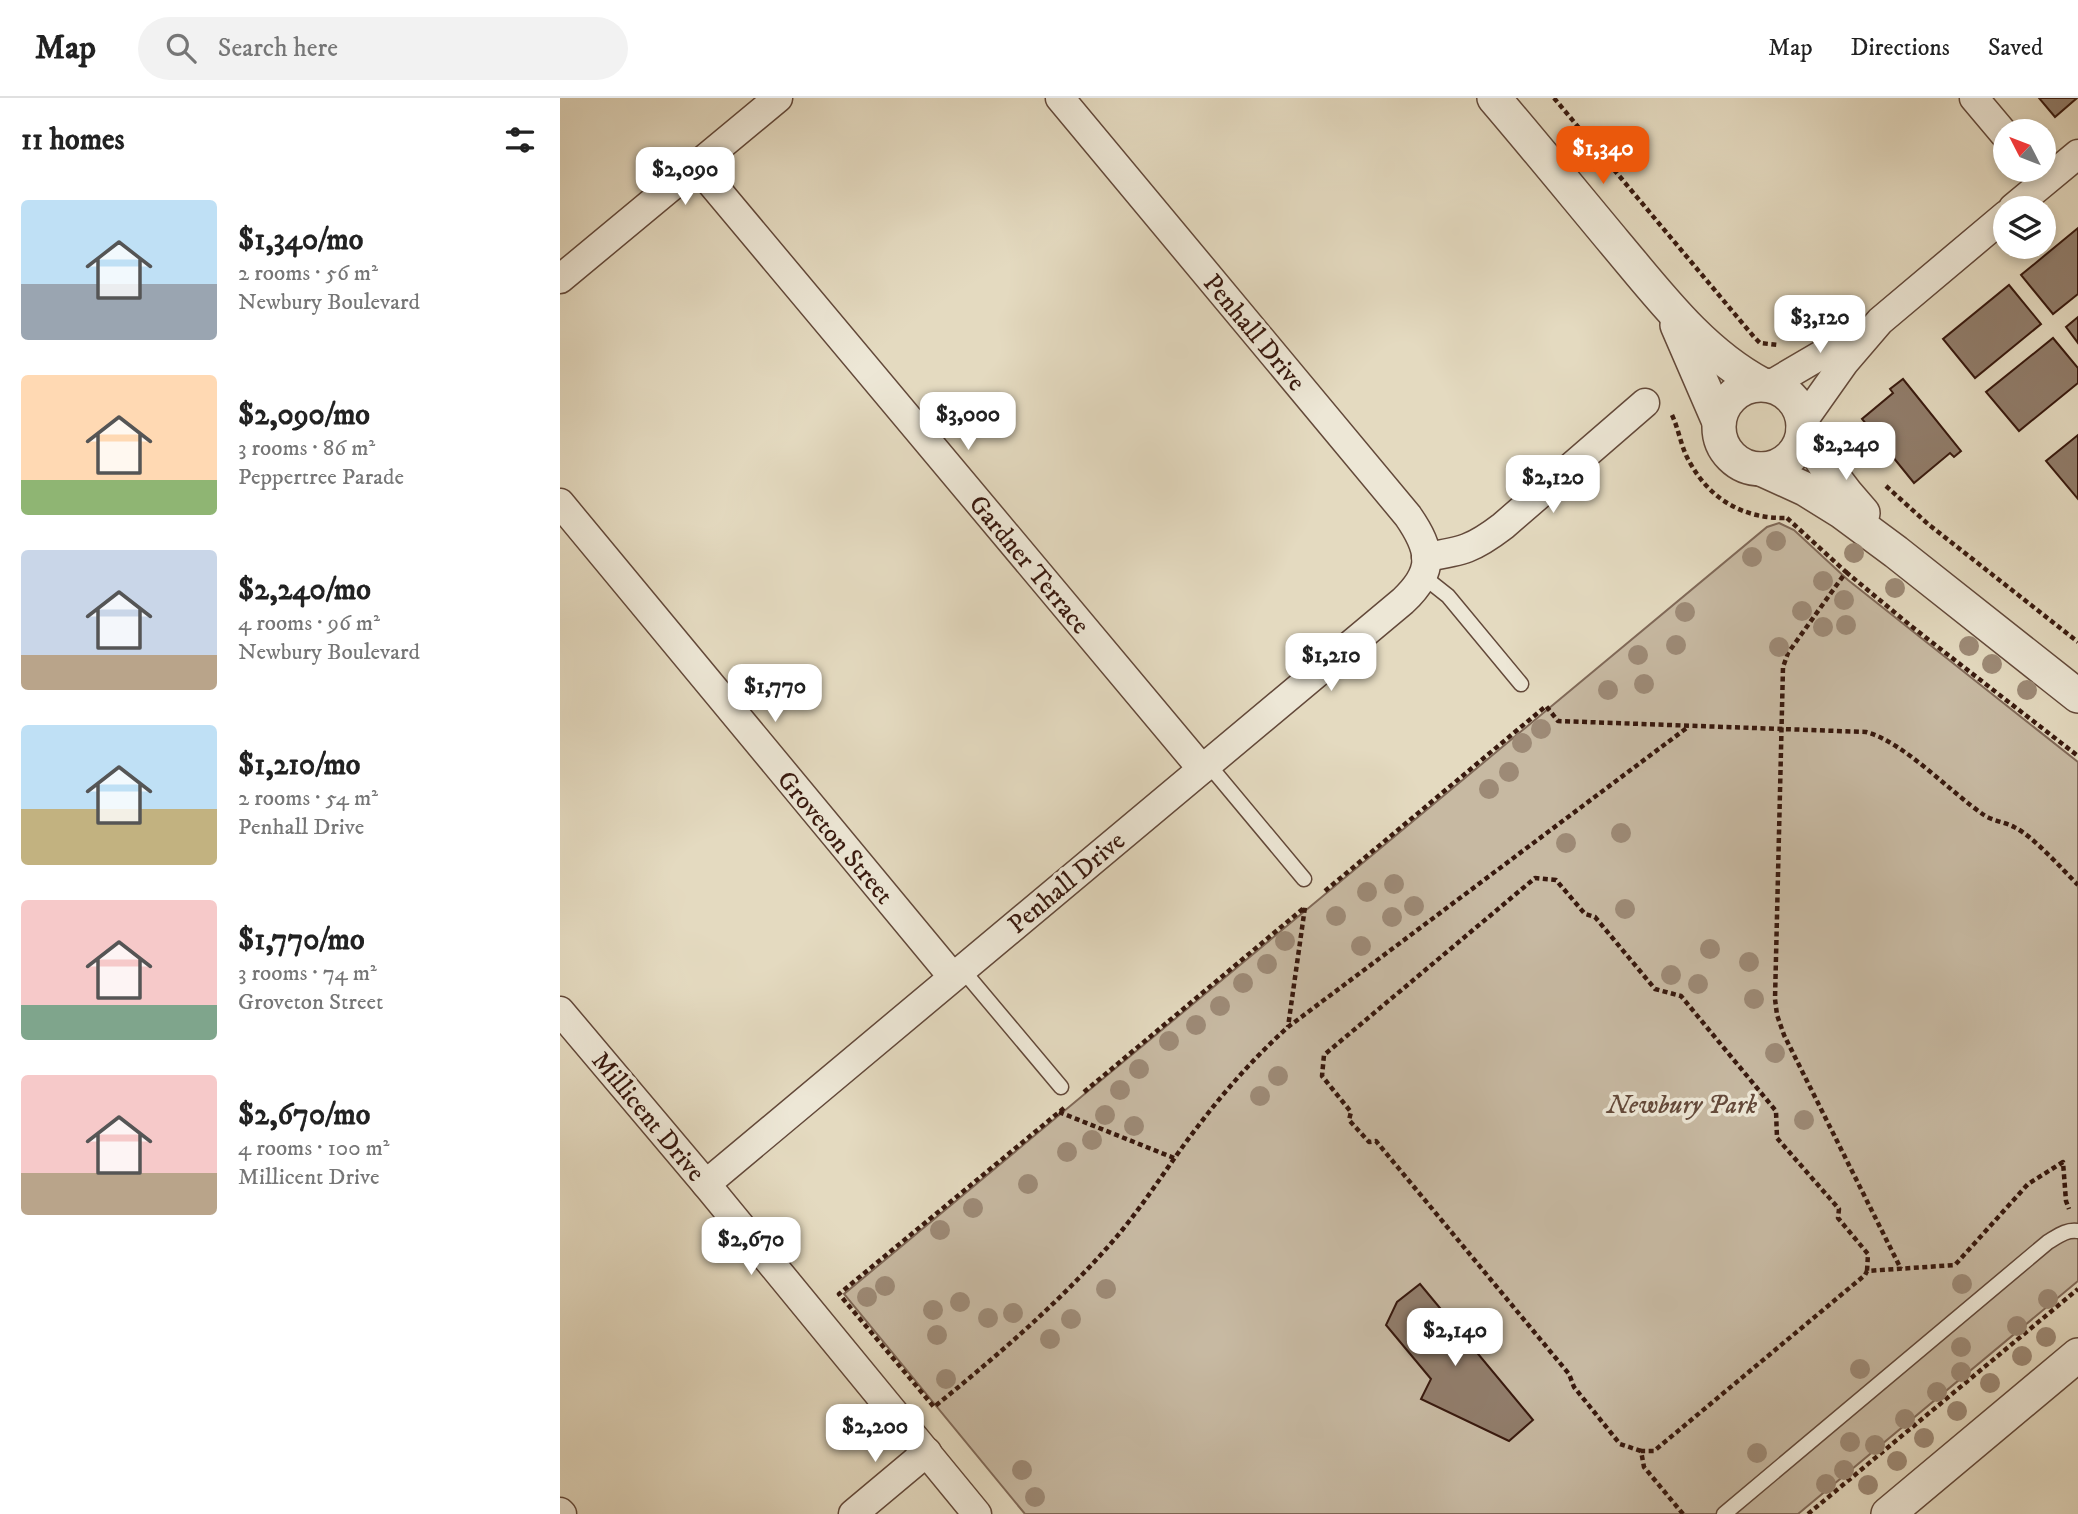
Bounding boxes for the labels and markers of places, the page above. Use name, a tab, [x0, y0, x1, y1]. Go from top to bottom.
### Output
pin: $1,340	[1546, 126, 1660, 186]
pin: $2,090	[628, 148, 742, 207]
pin: $3,120	[1763, 296, 1877, 355]
pin: $3,000	[911, 392, 1025, 452]
pin: $2,240	[1789, 422, 1903, 482]
pin: $2,120	[1496, 456, 1610, 515]
pin: $1,210	[1274, 634, 1388, 693]
pin: $1,770	[718, 664, 832, 724]
pin: $2,670	[694, 1218, 808, 1277]
pin: $2,140	[1398, 1308, 1512, 1368]
pin: $2,200	[818, 1404, 932, 1464]

